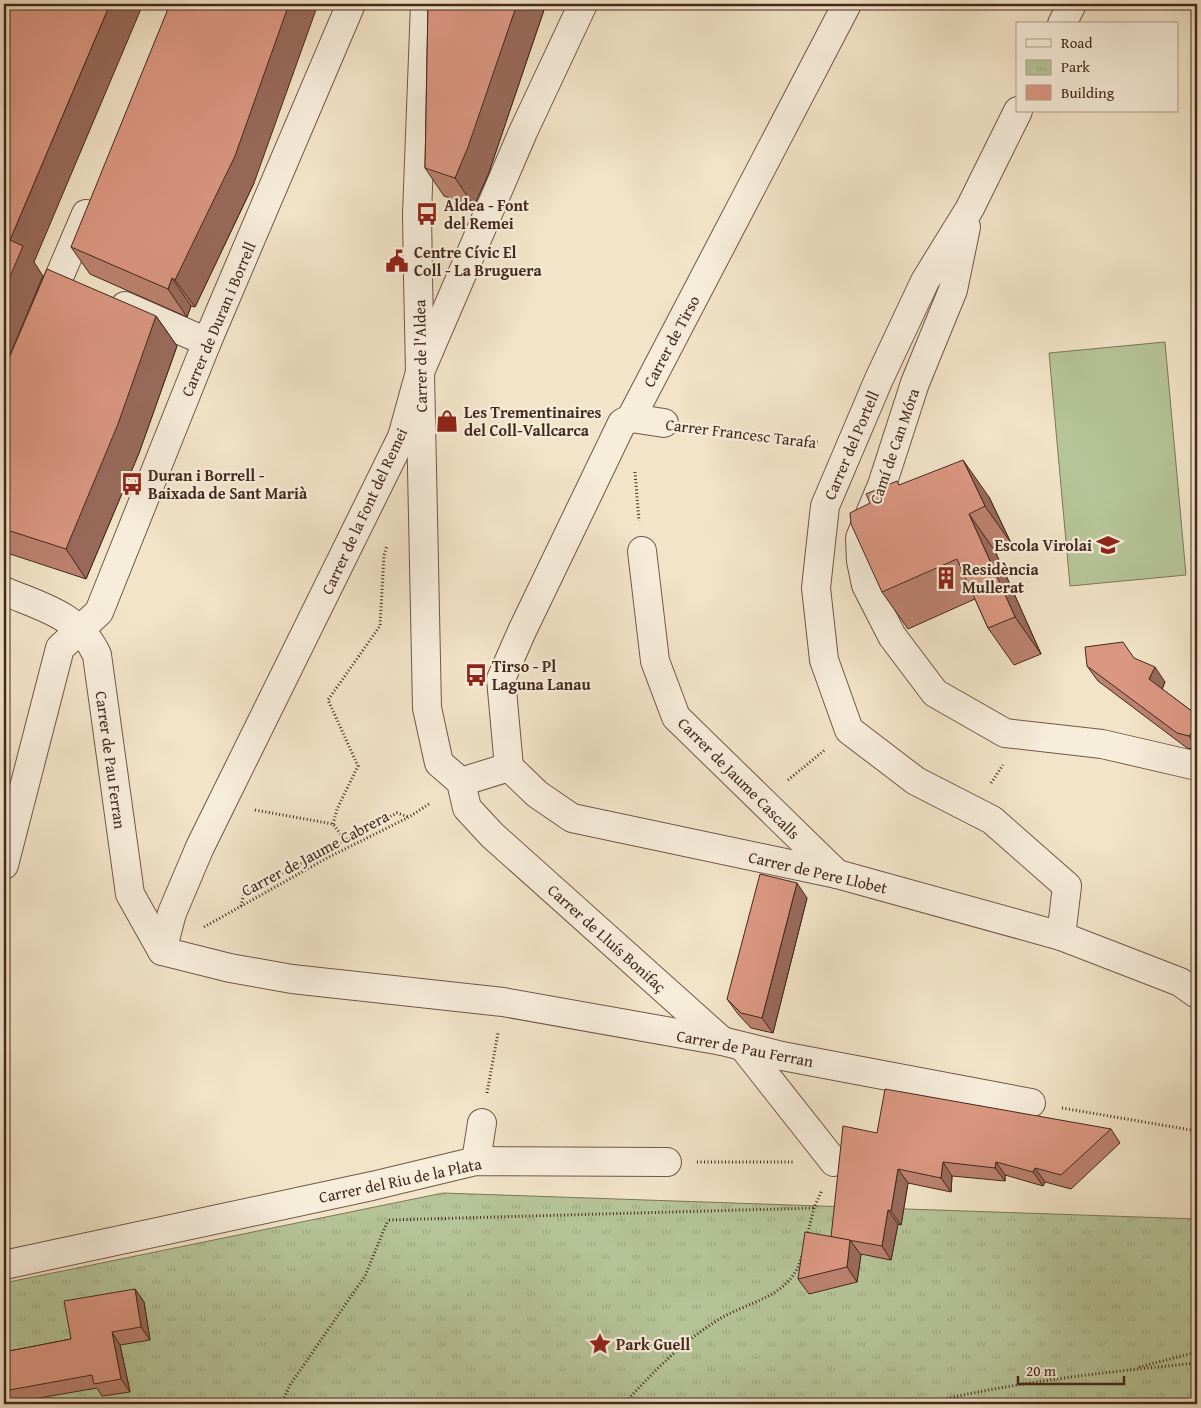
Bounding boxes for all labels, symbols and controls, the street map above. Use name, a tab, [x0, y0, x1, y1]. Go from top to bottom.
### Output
legend	[1016, 22, 1178, 112]
text: Road	[1061, 32, 1092, 53]
text: Park	[1061, 56, 1090, 77]
text: Building	[1061, 82, 1115, 103]
place label: Aldea - Font del Remei	[444, 193, 529, 235]
bus stop icon: Aldea - Font del Remei	[414, 201, 440, 227]
street label: Carrer de Duran i Borrell	[175, 237, 262, 400]
place label: Centre Cívic El Coll - La Bruguera	[414, 240, 542, 282]
public building icon: Centre Cívic El Coll - La Bruguera	[384, 248, 410, 274]
street label: Carrer de Tirso	[637, 291, 705, 391]
street label: Carrer de l'Aldea	[407, 299, 433, 413]
street label: Camí de Can Móra	[863, 384, 925, 507]
street label: Carrer del Portell	[817, 386, 885, 503]
place label: Les Trementinaires del Coll-Vallcarca	[464, 400, 602, 442]
shop icon: Les Trementinaires del Coll-Vallcarca	[434, 408, 460, 434]
street label: Carrer Francesc Tarafa	[664, 412, 818, 454]
street label: Carrer de la Font del Remei	[315, 423, 413, 598]
place label: Duran i Borrell - Baixada de Sant Marià	[148, 463, 308, 505]
bus stop icon: Duran i Borrell - Baixada de Sant Marià	[119, 471, 145, 497]
school or university icon: Escola Virolai	[1095, 532, 1121, 558]
place label: Escola Virolai	[995, 533, 1092, 557]
place label: Residència Mullerat	[962, 557, 1039, 599]
building icon: Residència Mullerat	[933, 565, 959, 591]
place label: Tirso - Pl Laguna Lanau	[492, 654, 591, 696]
bus stop icon: Tirso - Pl Laguna Lanau	[463, 662, 489, 688]
street label: Carrer de Pau Ferran	[89, 689, 133, 831]
street label: Carrer de Jaume Cascalls	[672, 711, 806, 845]
street label: Carrer de Jaume Cabrera	[237, 804, 393, 902]
street label: Carrer de Pere Llobet	[746, 844, 890, 900]
street label: Carrer de Lluís Bonifaç	[542, 878, 672, 998]
street label: Carrer de Pau Ferran	[674, 1023, 816, 1073]
street label: Carrer del Riu de la Plata	[316, 1151, 484, 1209]
place icon: Park Guell	[587, 1331, 613, 1357]
place label: Park Guell	[616, 1332, 690, 1356]
scale bar	[1018, 1353, 1125, 1385]
text: 20 m	[1026, 1360, 1057, 1381]

